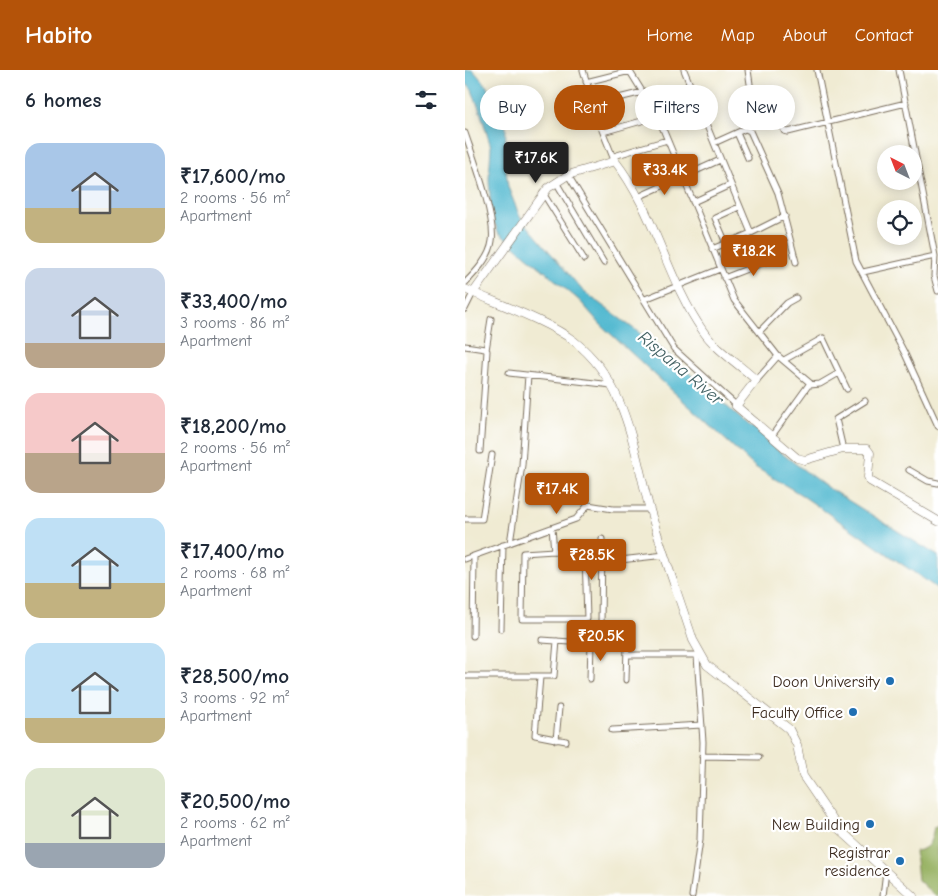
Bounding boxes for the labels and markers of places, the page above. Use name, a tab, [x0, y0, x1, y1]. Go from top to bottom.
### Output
pin: ₹17.6K	[495, 142, 577, 184]
pin: ₹33.4K	[624, 154, 706, 196]
pin: ₹18.2K	[713, 234, 795, 277]
pin: ₹17.4K	[516, 472, 598, 515]
pin: ₹28.5K	[551, 538, 633, 581]
pin: ₹20.5K	[560, 620, 642, 662]
place label: Doon University	[773, 673, 881, 691]
marker: Doon University	[884, 675, 896, 687]
place label: Faculty Office	[751, 704, 843, 722]
marker: Faculty Office	[847, 706, 859, 718]
place label: New Building	[772, 816, 860, 834]
marker: New Building	[864, 818, 876, 830]
place label: Registrar residence	[825, 844, 891, 880]
marker: Registrar residence	[894, 855, 906, 867]

